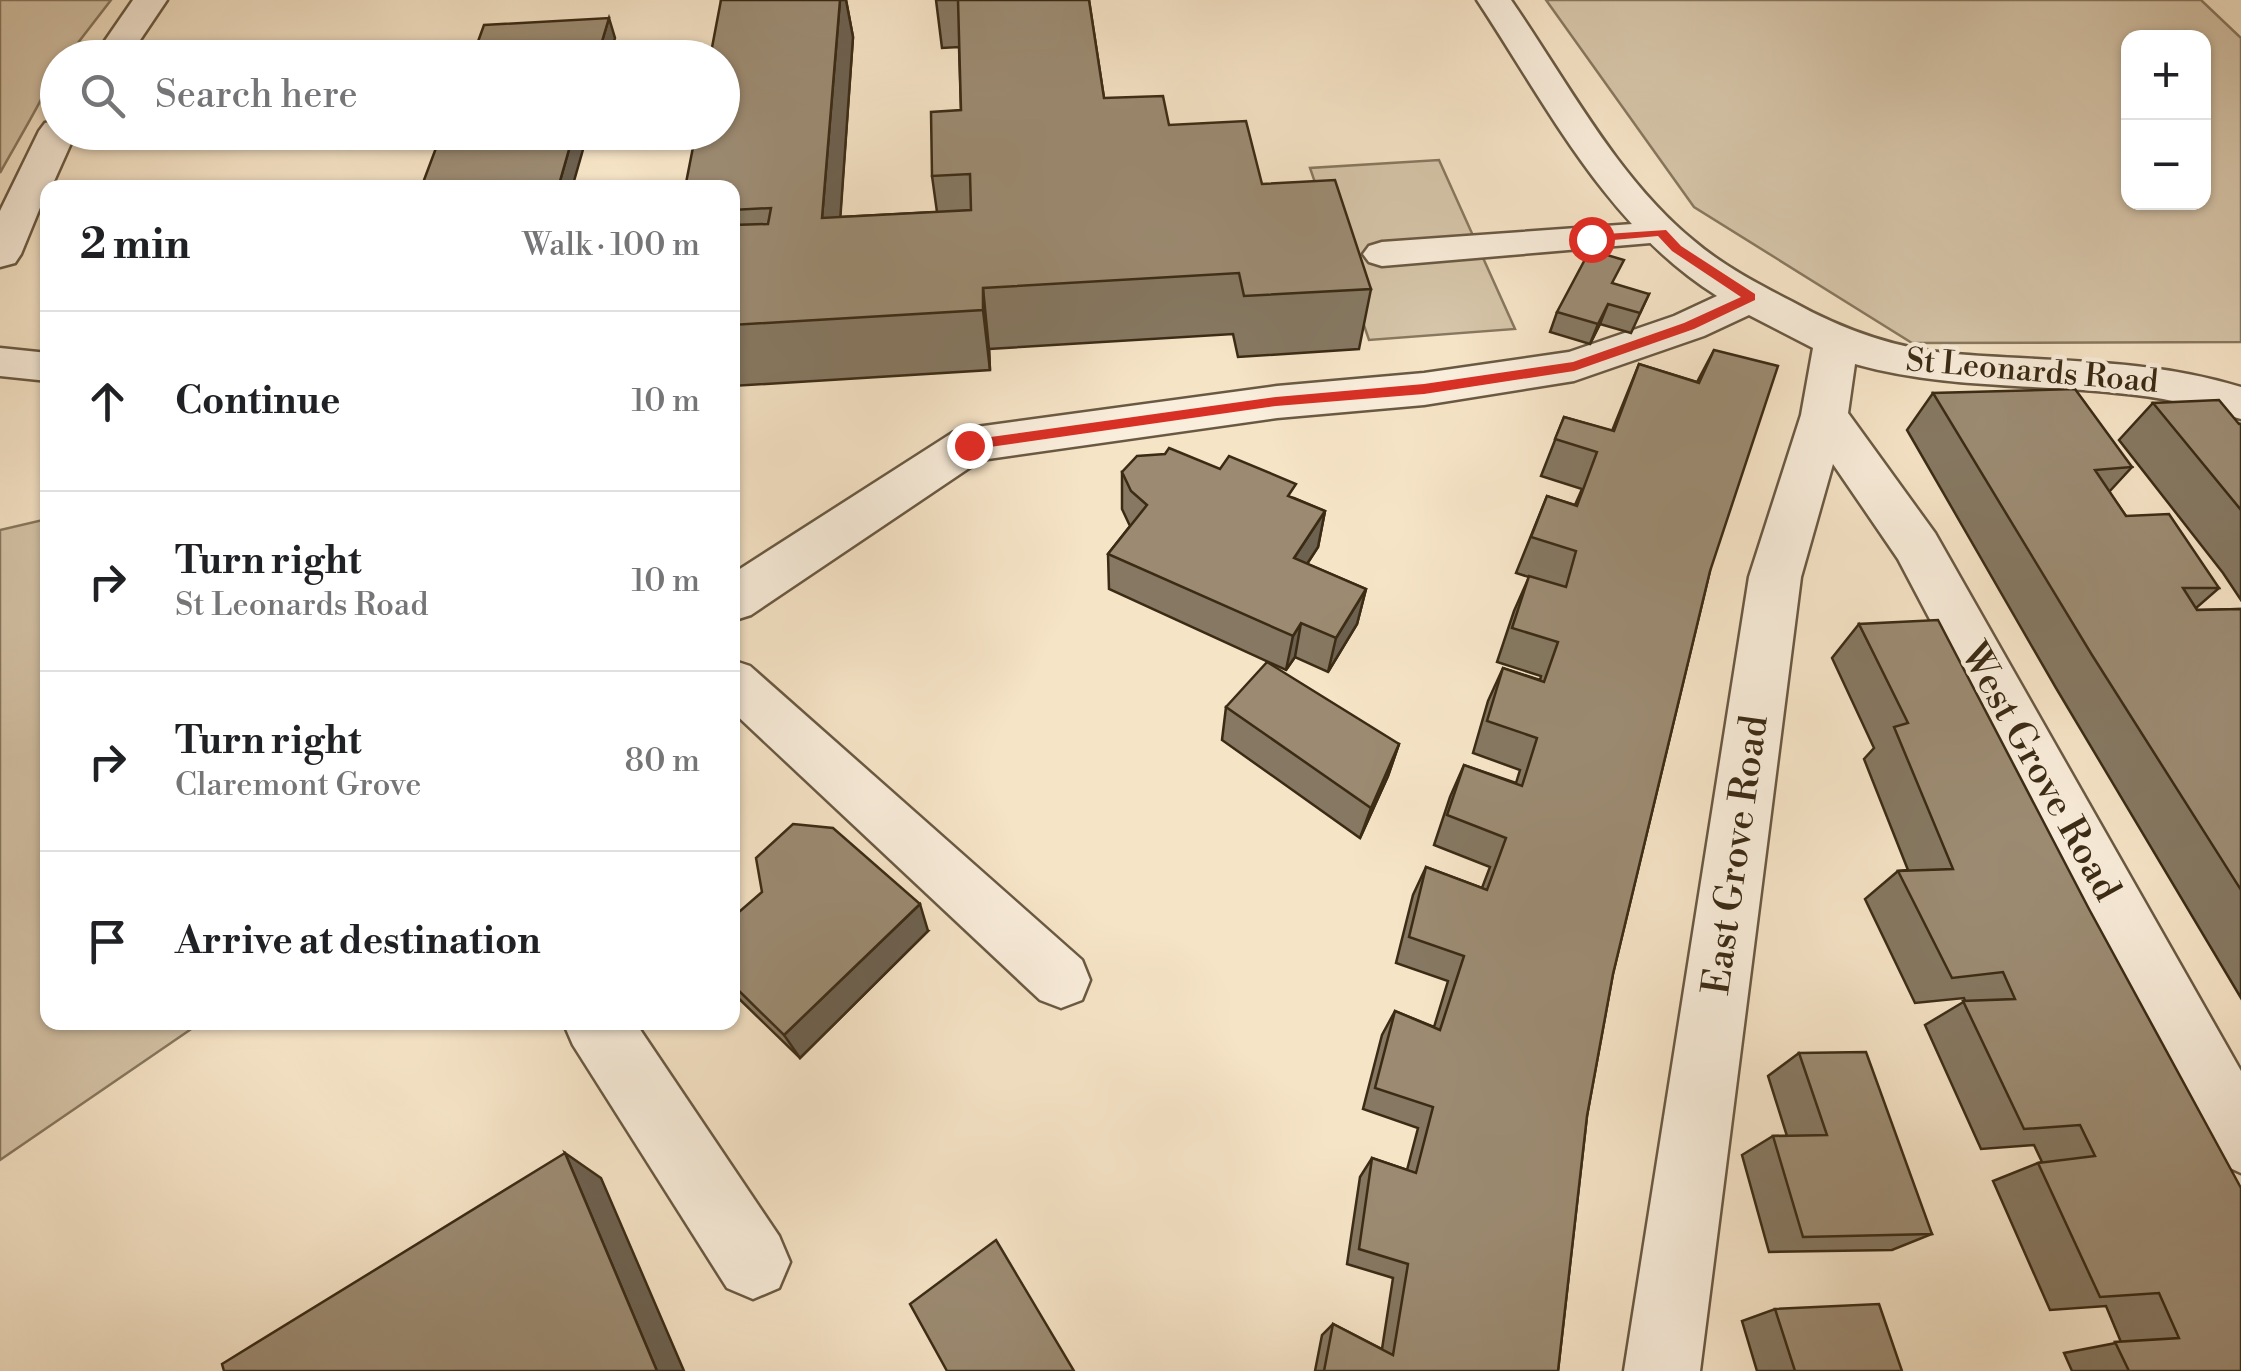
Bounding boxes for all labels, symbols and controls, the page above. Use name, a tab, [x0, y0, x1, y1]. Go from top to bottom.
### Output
map controls	[2121, 30, 2211, 210]
button: +	[2121, 30, 2211, 120]
search box	[40, 40, 740, 150]
icon: search	[75, 68, 130, 123]
text: Search here	[155, 72, 358, 119]
button: −	[2121, 120, 2211, 210]
route start	[1569, 217, 1615, 263]
text: 2 min	[80, 219, 190, 272]
text: Walk · 100 m	[522, 225, 700, 265]
street label: St Leonards Road	[1904, 340, 2160, 402]
icon: ahead	[80, 374, 135, 429]
text: Continue	[175, 378, 340, 425]
text: 10 m	[631, 381, 700, 421]
route end	[947, 423, 993, 469]
text: Turn right	[175, 538, 361, 585]
icon: right	[80, 554, 135, 609]
text: 10 m	[631, 561, 700, 601]
text: St Leonards Road	[175, 585, 428, 625]
street label: West Grove Road	[1949, 634, 2130, 909]
street label: East Grove Road	[1693, 712, 1779, 998]
text: Turn right	[175, 718, 361, 765]
icon: right	[80, 734, 135, 789]
text: 80 m	[625, 741, 700, 781]
text: Claremont Grove	[175, 765, 421, 805]
icon: arrive	[80, 914, 135, 969]
text: Arrive at destination	[175, 918, 541, 965]

